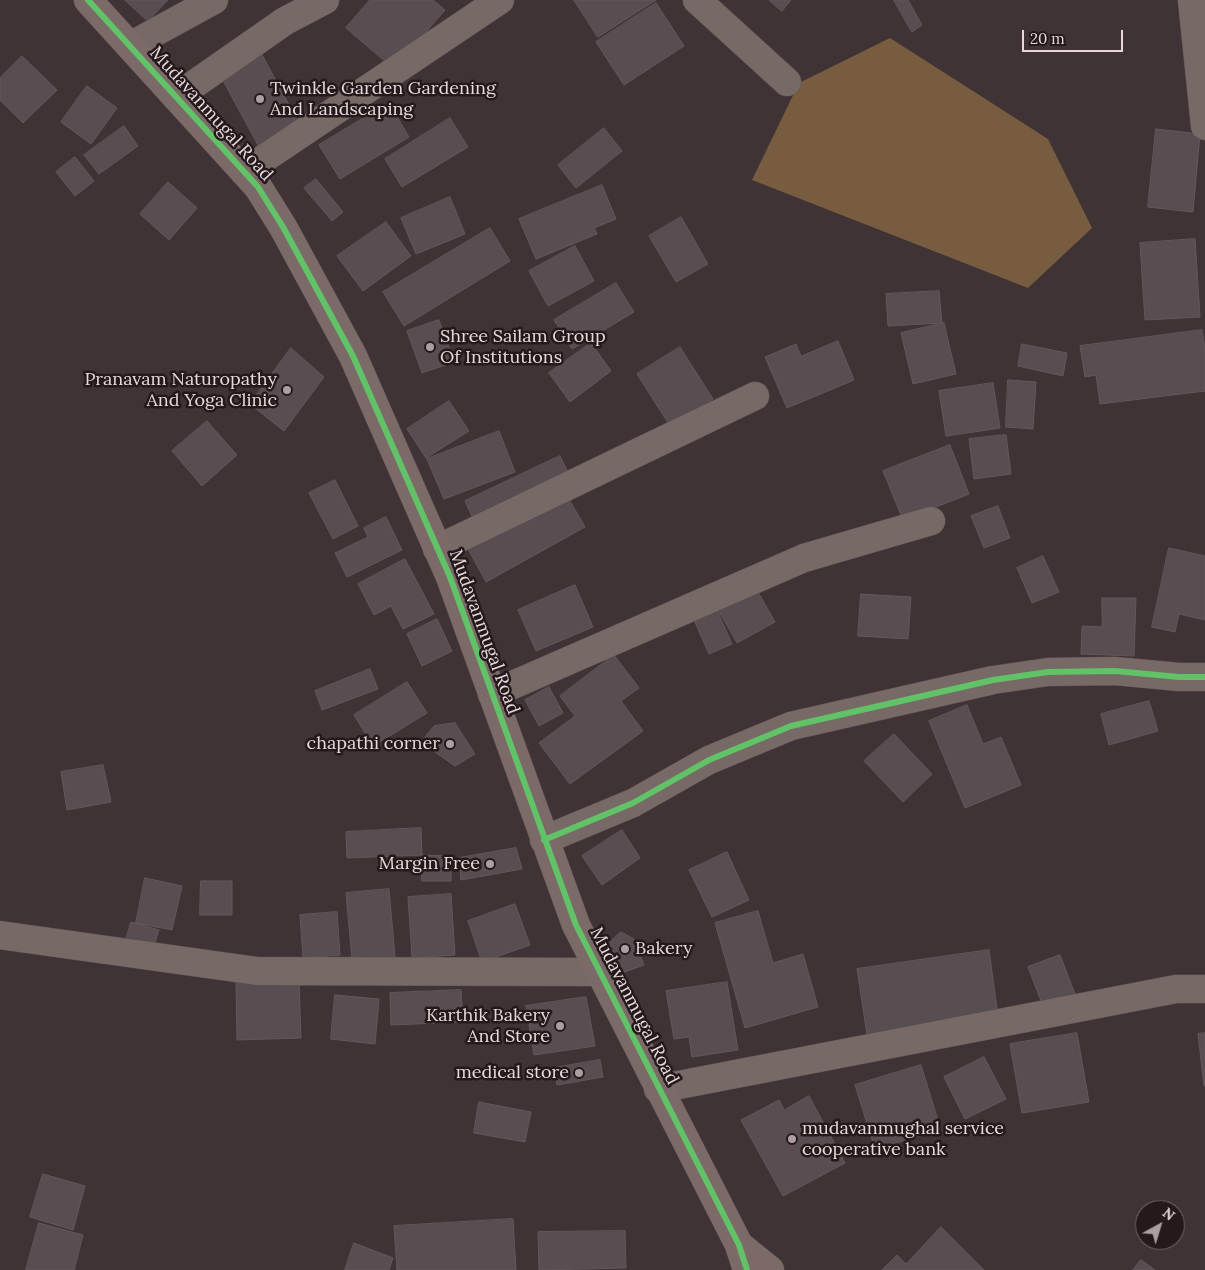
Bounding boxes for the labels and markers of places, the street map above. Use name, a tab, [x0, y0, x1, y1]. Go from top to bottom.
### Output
place label: Twinkle Garden Gardening And Landscaping	[270, 78, 496, 120]
marker: Twinkle Garden Gardening And Landscaping	[254, 93, 266, 105]
place label: Shree Sailam Group Of Institutions	[440, 326, 606, 368]
marker: Shree Sailam Group Of Institutions	[424, 341, 436, 353]
place label: Pranavam Naturopathy And Yoga Clinic	[84, 369, 277, 412]
marker: Pranavam Naturopathy And Yoga Clinic	[281, 384, 293, 396]
place label: chapathi corner	[307, 733, 440, 755]
marker: chapathi corner	[444, 738, 456, 750]
place label: Margin Free	[379, 853, 480, 875]
marker: Margin Free	[484, 858, 496, 870]
place label: Bakery	[635, 938, 692, 960]
marker: Bakery	[619, 943, 631, 955]
place label: Karthik Bakery And Store	[426, 1005, 550, 1048]
marker: Karthik Bakery And Store	[554, 1020, 566, 1032]
place label: medical store	[456, 1062, 569, 1084]
marker: medical store	[573, 1067, 585, 1079]
place label: mudavanmughal service cooperative bank	[802, 1118, 1004, 1160]
marker: mudavanmughal service cooperative bank	[786, 1133, 798, 1145]

